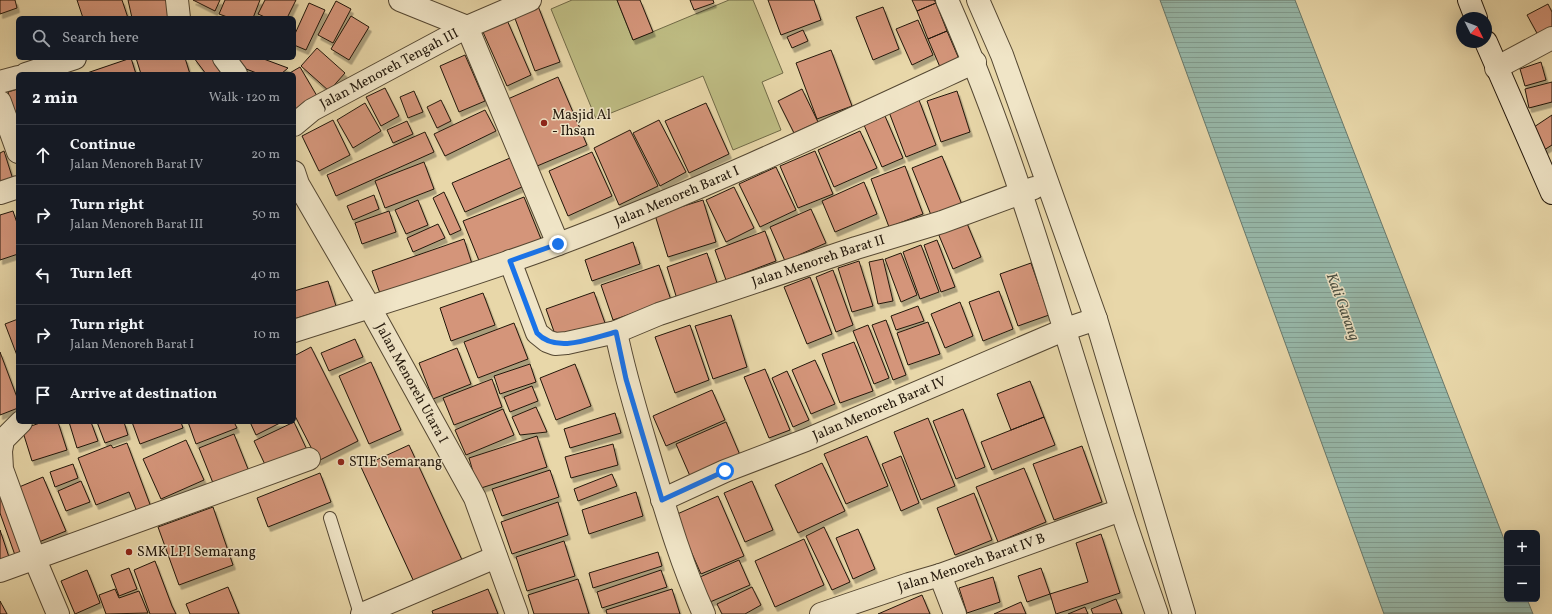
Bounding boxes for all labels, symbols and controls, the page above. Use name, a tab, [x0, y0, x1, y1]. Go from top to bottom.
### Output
north arrow	[1456, 12, 1492, 48]
search box	[16, 16, 296, 60]
street label: Jalan Menoreh Tengah III	[316, 24, 462, 114]
icon: search	[30, 27, 52, 49]
text: Search here	[62, 28, 139, 49]
text: 2 min	[32, 87, 78, 110]
text: Walk · 120 m	[209, 89, 280, 107]
place label: Masjid Al - Ihsan	[552, 106, 611, 141]
marker: Masjid Al - Ihsan	[539, 118, 549, 128]
text: Continue	[70, 135, 135, 156]
icon: ahead	[32, 144, 54, 166]
text: 20 m	[251, 146, 280, 164]
text: Jalan Menoreh Barat IV	[70, 156, 203, 174]
street label: Jalan Menoreh Barat I	[611, 161, 742, 231]
text: Turn right	[70, 195, 144, 216]
icon: right	[32, 204, 54, 226]
text: 50 m	[252, 206, 280, 224]
text: Jalan Menoreh Barat III	[70, 216, 203, 234]
street label: Jalan Menoreh Barat II	[749, 230, 887, 292]
route end	[549, 235, 567, 253]
icon: left	[32, 264, 54, 286]
text: Turn left	[70, 264, 132, 285]
text: 40 m	[251, 266, 280, 284]
water label: Kali Garang	[1320, 270, 1364, 344]
text: Turn right	[70, 315, 144, 336]
street label: Jalan Menoreh Utara I	[371, 320, 453, 447]
icon: right	[32, 324, 54, 346]
text: 10 m	[253, 326, 280, 344]
text: Jalan Menoreh Barat I	[70, 336, 194, 354]
street label: Jalan Menoreh Barat IV	[810, 372, 950, 446]
icon: arrive	[32, 384, 54, 406]
text: Arrive at destination	[70, 384, 217, 405]
place label: STIE Semarang	[349, 453, 442, 472]
marker: STIE Semarang	[336, 457, 346, 467]
route start	[716, 462, 734, 480]
street label: Jalan Menoreh Barat IV B	[895, 529, 1048, 597]
map controls	[1504, 530, 1540, 602]
button: +	[1504, 530, 1540, 566]
place label: SMK LPI Semarang	[137, 543, 256, 562]
marker: SMK LPI Semarang	[124, 547, 134, 557]
button: −	[1504, 566, 1540, 602]

